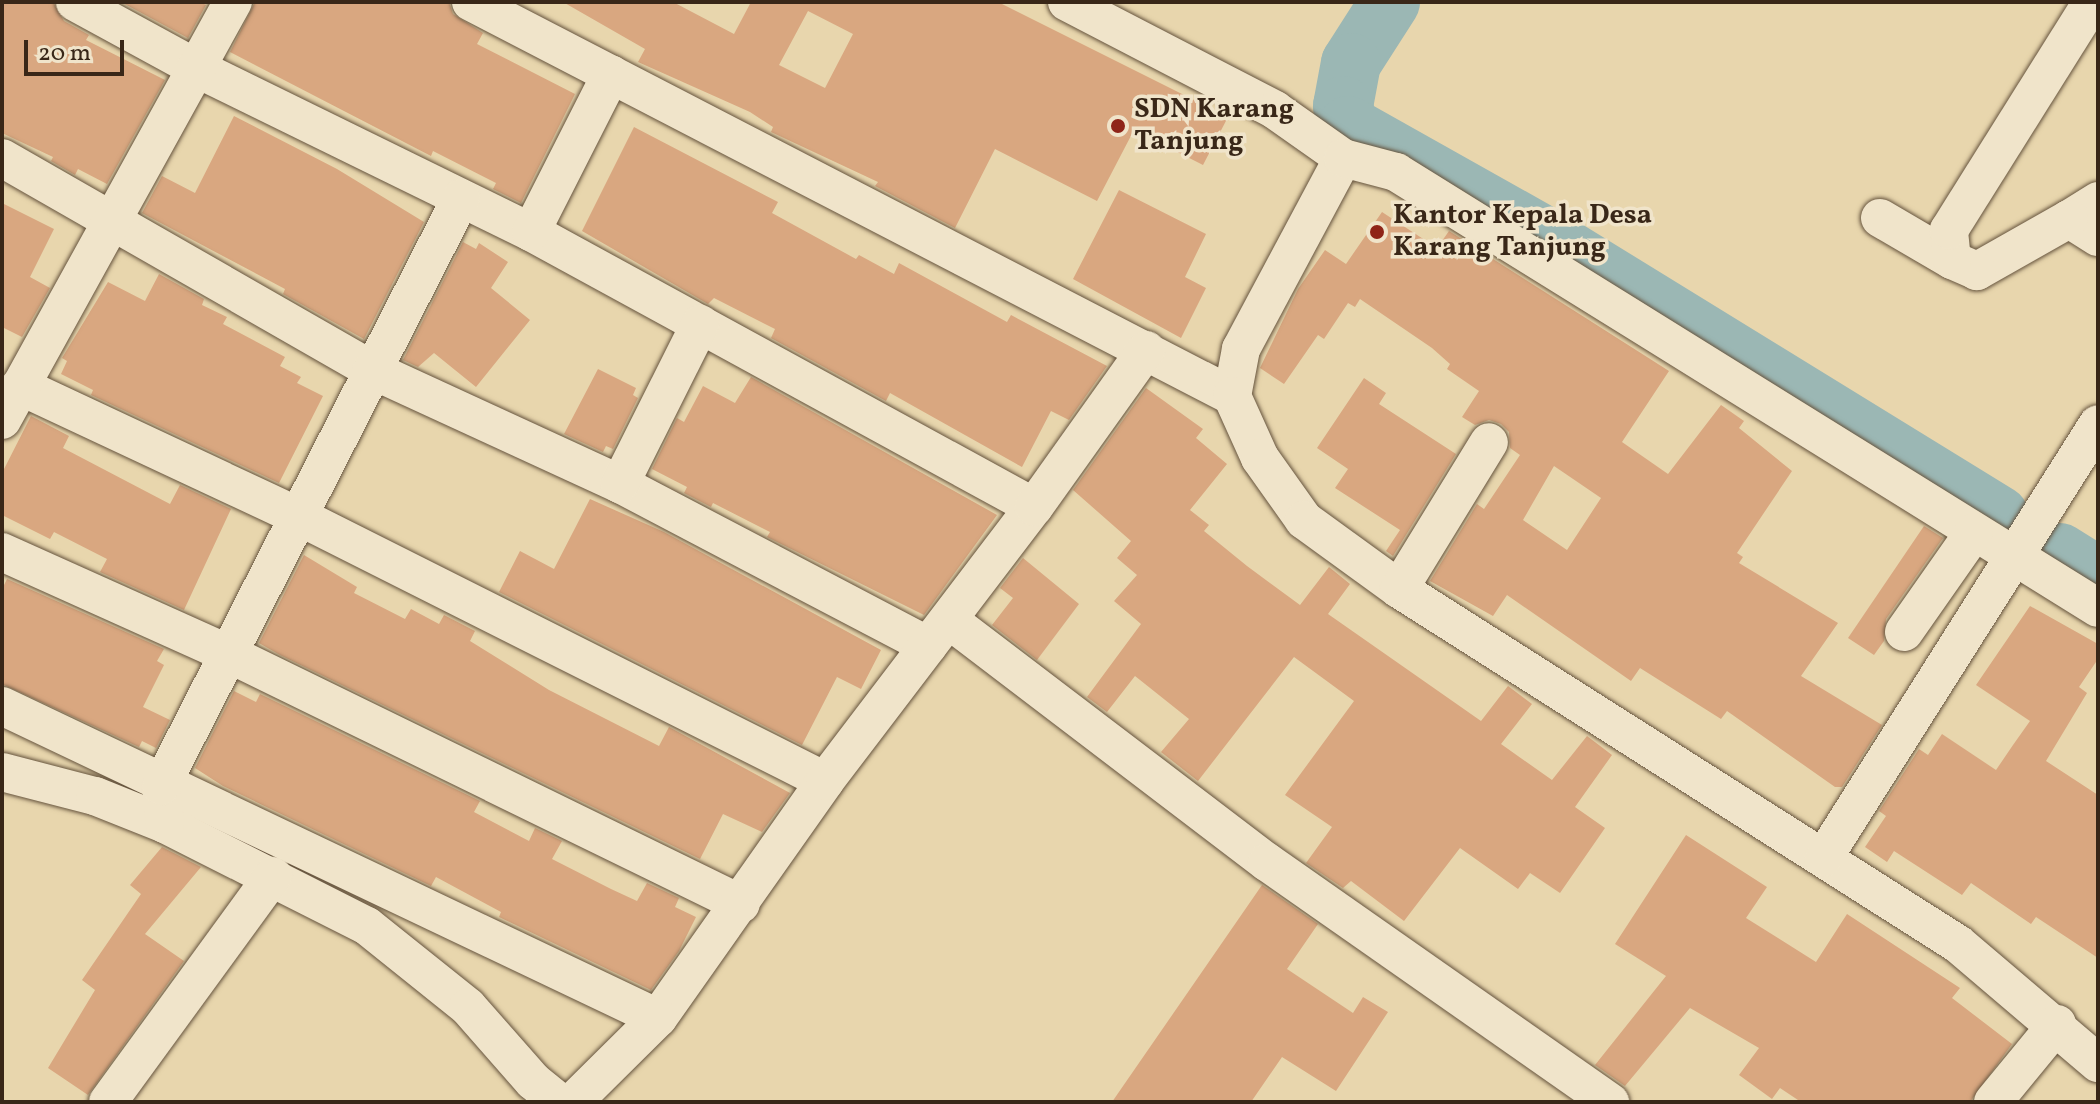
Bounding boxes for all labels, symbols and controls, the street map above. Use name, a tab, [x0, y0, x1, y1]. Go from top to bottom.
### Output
scale bar	[28, 24, 128, 74]
text: 20 m	[38, 37, 91, 71]
place label: SDN Karang Tanjung	[1134, 93, 1294, 159]
marker: SDN Karang Tanjung	[1109, 117, 1127, 135]
place label: Kantor Kepala Desa Karang Tanjung	[1393, 199, 1652, 265]
marker: Kantor Kepala Desa Karang Tanjung	[1368, 223, 1386, 241]

